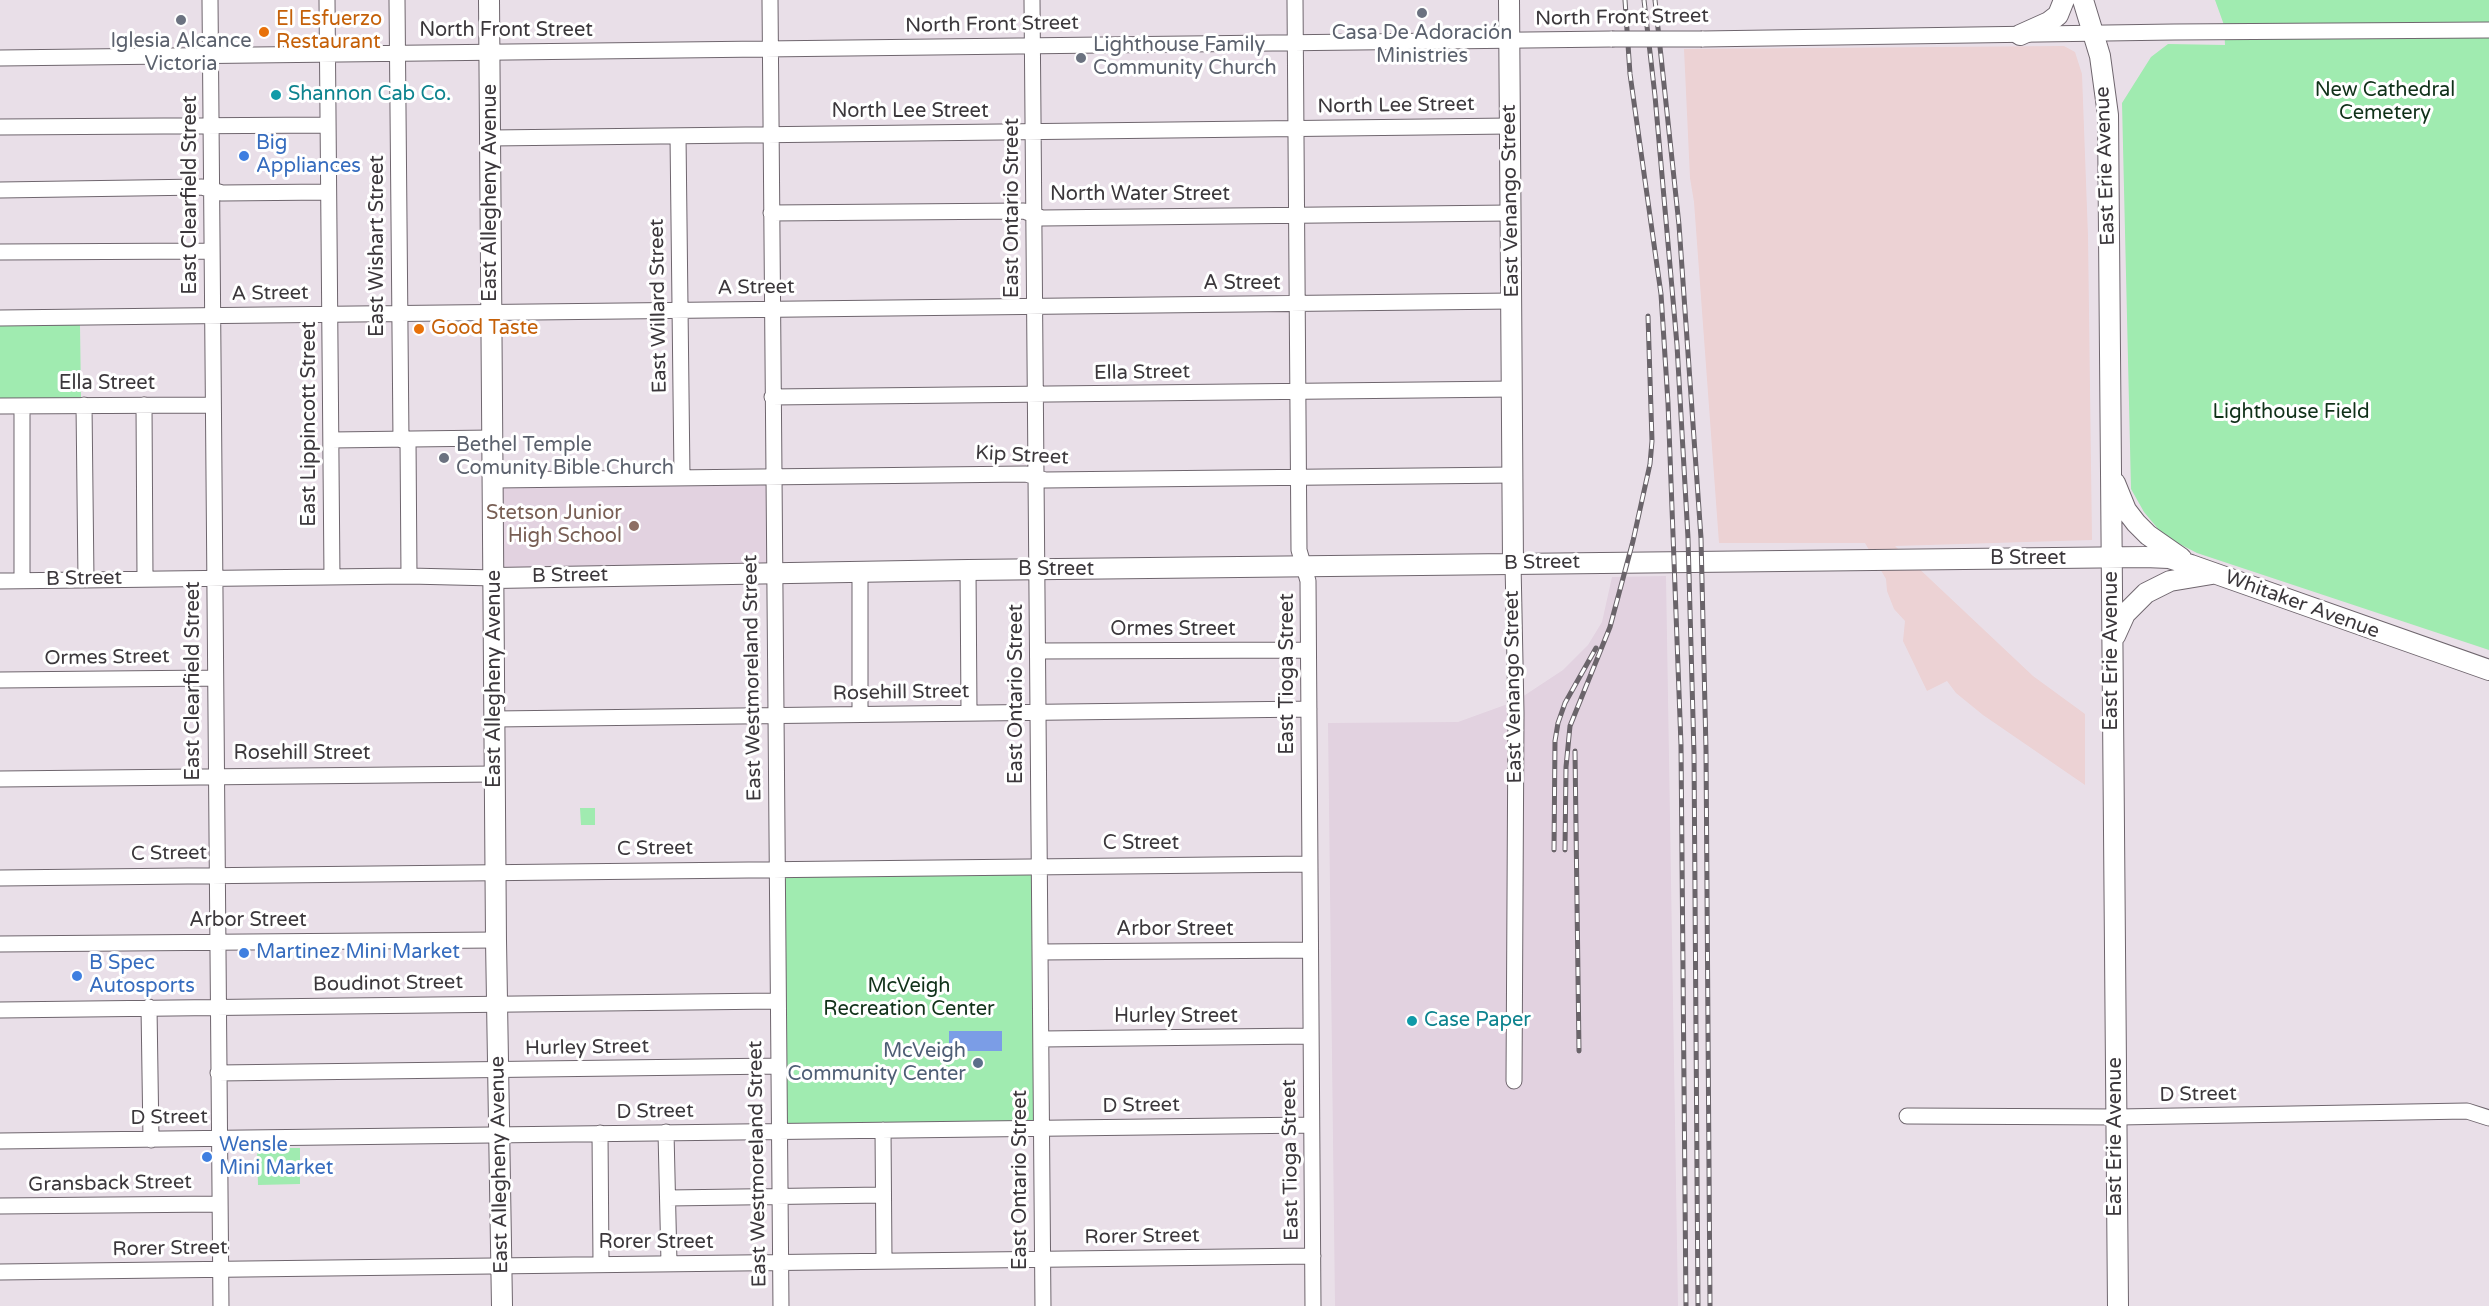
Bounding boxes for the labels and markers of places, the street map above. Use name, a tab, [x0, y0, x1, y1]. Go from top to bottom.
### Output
marker: Casa De Adoración Ministries	[1415, 6, 1429, 20]
place label: El Esfuerzo Restaurant	[276, 8, 382, 55]
marker: Iglesia Alcance Victoria	[174, 13, 188, 27]
place label: Casa De Adoración Ministries	[1332, 22, 1512, 69]
marker: El Esfuerzo Restaurant	[257, 25, 271, 39]
place label: Iglesia Alcance Victoria	[110, 30, 252, 77]
place label: Lighthouse Family Community Church	[1093, 34, 1277, 81]
marker: Lighthouse Family Community Church	[1074, 51, 1088, 65]
place label: Shannon Cab Co.	[288, 83, 451, 107]
marker: Shannon Cab Co.	[269, 88, 283, 102]
place label: Big Appliances	[256, 132, 361, 179]
marker: Big Appliances	[237, 149, 251, 163]
place label: Good Taste	[431, 317, 538, 341]
marker: Good Taste	[412, 322, 426, 336]
place label: Bethel Temple Comunity Bible Church	[456, 434, 674, 481]
marker: Bethel Temple Comunity Bible Church	[437, 451, 451, 465]
place label: Stetson Junior High School	[486, 502, 622, 549]
marker: Stetson Junior High School	[627, 519, 641, 533]
place label: Martinez Mini Market	[256, 941, 460, 965]
marker: Martinez Mini Market	[237, 946, 251, 960]
place label: B Spec Autosports	[89, 952, 195, 999]
marker: B Spec Autosports	[70, 969, 84, 983]
place label: Case Paper	[1424, 1009, 1531, 1033]
marker: Case Paper	[1405, 1014, 1419, 1028]
place label: McVeigh Community Center	[787, 1040, 966, 1087]
marker: McVeigh Community Center	[971, 1056, 985, 1070]
place label: Wensle Mini Market	[219, 1134, 333, 1181]
marker: Wensle Mini Market	[200, 1150, 214, 1164]

